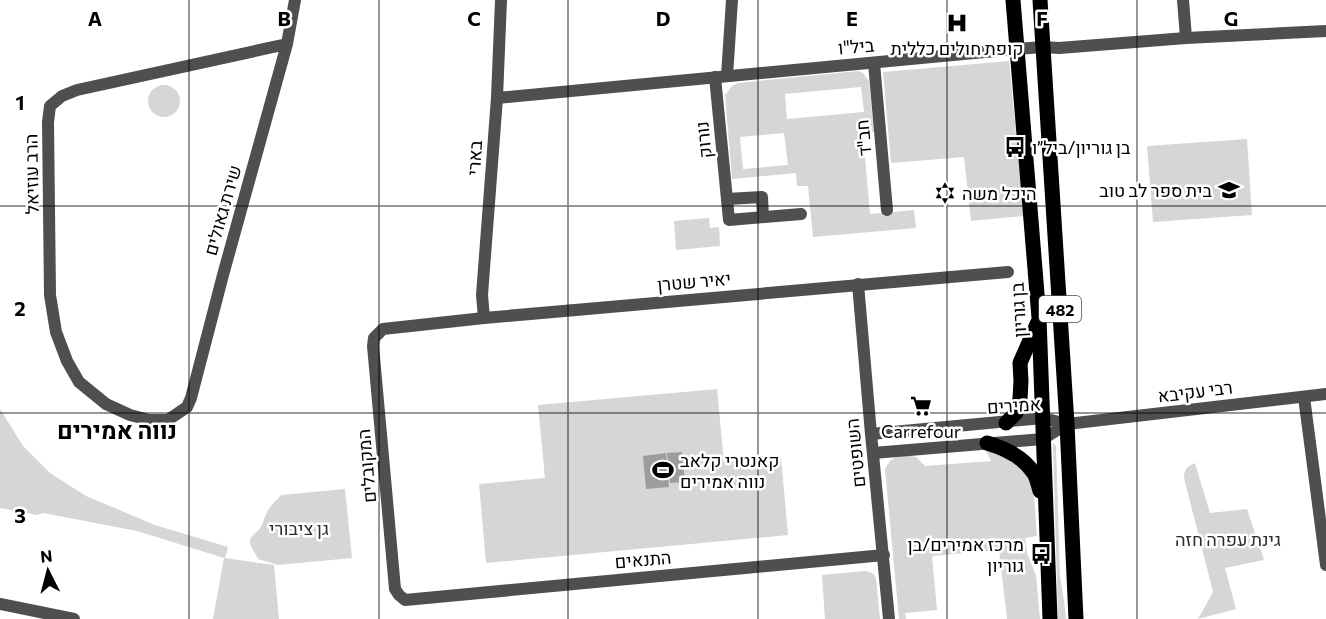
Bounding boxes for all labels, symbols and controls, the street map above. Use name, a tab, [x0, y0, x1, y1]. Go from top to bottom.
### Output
text: A	[88, 6, 102, 30]
text: B	[277, 6, 291, 30]
text: C	[467, 6, 481, 30]
text: D	[656, 6, 670, 30]
text: E	[846, 6, 858, 30]
text: F	[1036, 6, 1048, 30]
text: G	[1224, 6, 1238, 30]
hospital icon: קופת חולים כללית	[945, 11, 969, 35]
street label: ביל"ו	[837, 33, 875, 59]
place label: קופת חולים כללית	[890, 37, 1024, 59]
text: 1	[15, 90, 25, 114]
street label: חב"ד	[850, 119, 876, 157]
street label: נורוק	[690, 120, 716, 160]
street label: הרב עוזיאל	[19, 133, 43, 215]
bus stop icon: בן גוריון/ביל״ו	[1003, 135, 1027, 159]
place label: בן גוריון/ביל״ו	[1032, 136, 1131, 158]
street label: בארי	[462, 139, 486, 176]
street label: שירת גאולים	[199, 162, 245, 258]
school or university icon: בית ספר לב טוב	[1217, 178, 1241, 202]
place label: בית ספר לב טוב	[1099, 179, 1213, 201]
synagogue icon: היכל משה	[933, 181, 957, 205]
place label: היכל משה	[962, 182, 1037, 204]
street label: יאיר שטרן	[656, 267, 732, 295]
street label: בן גוריון	[1006, 281, 1030, 338]
text: 2	[14, 296, 26, 320]
road number: 482	[1039, 296, 1081, 322]
street label: רבי עקיבא	[1156, 375, 1234, 407]
street label: אמירים	[986, 392, 1042, 418]
supermarket icon: Carrefour	[909, 394, 933, 418]
district label: נווה אמירים	[57, 415, 177, 444]
street label: השופטים	[840, 417, 870, 489]
place label: Carrefour	[881, 420, 961, 442]
street label: המקובלים	[352, 428, 380, 504]
place label: קאנטרי קלאב נווה אמירים	[680, 449, 780, 492]
sports icon: קאנטרי קלאב נווה אמירים	[651, 458, 675, 482]
text: 3	[14, 503, 26, 527]
park label: גן ציבורי	[269, 517, 329, 539]
park label: גינת עפרה חזה	[1175, 528, 1281, 550]
place label: מרכז אמירים/בן גוריון	[907, 533, 1024, 576]
north arrow	[18, 541, 78, 601]
bus stop icon: מרכז אמירים/בן גוריון	[1029, 542, 1053, 566]
text: N	[39, 546, 53, 566]
street label: התנאים	[614, 546, 672, 572]

